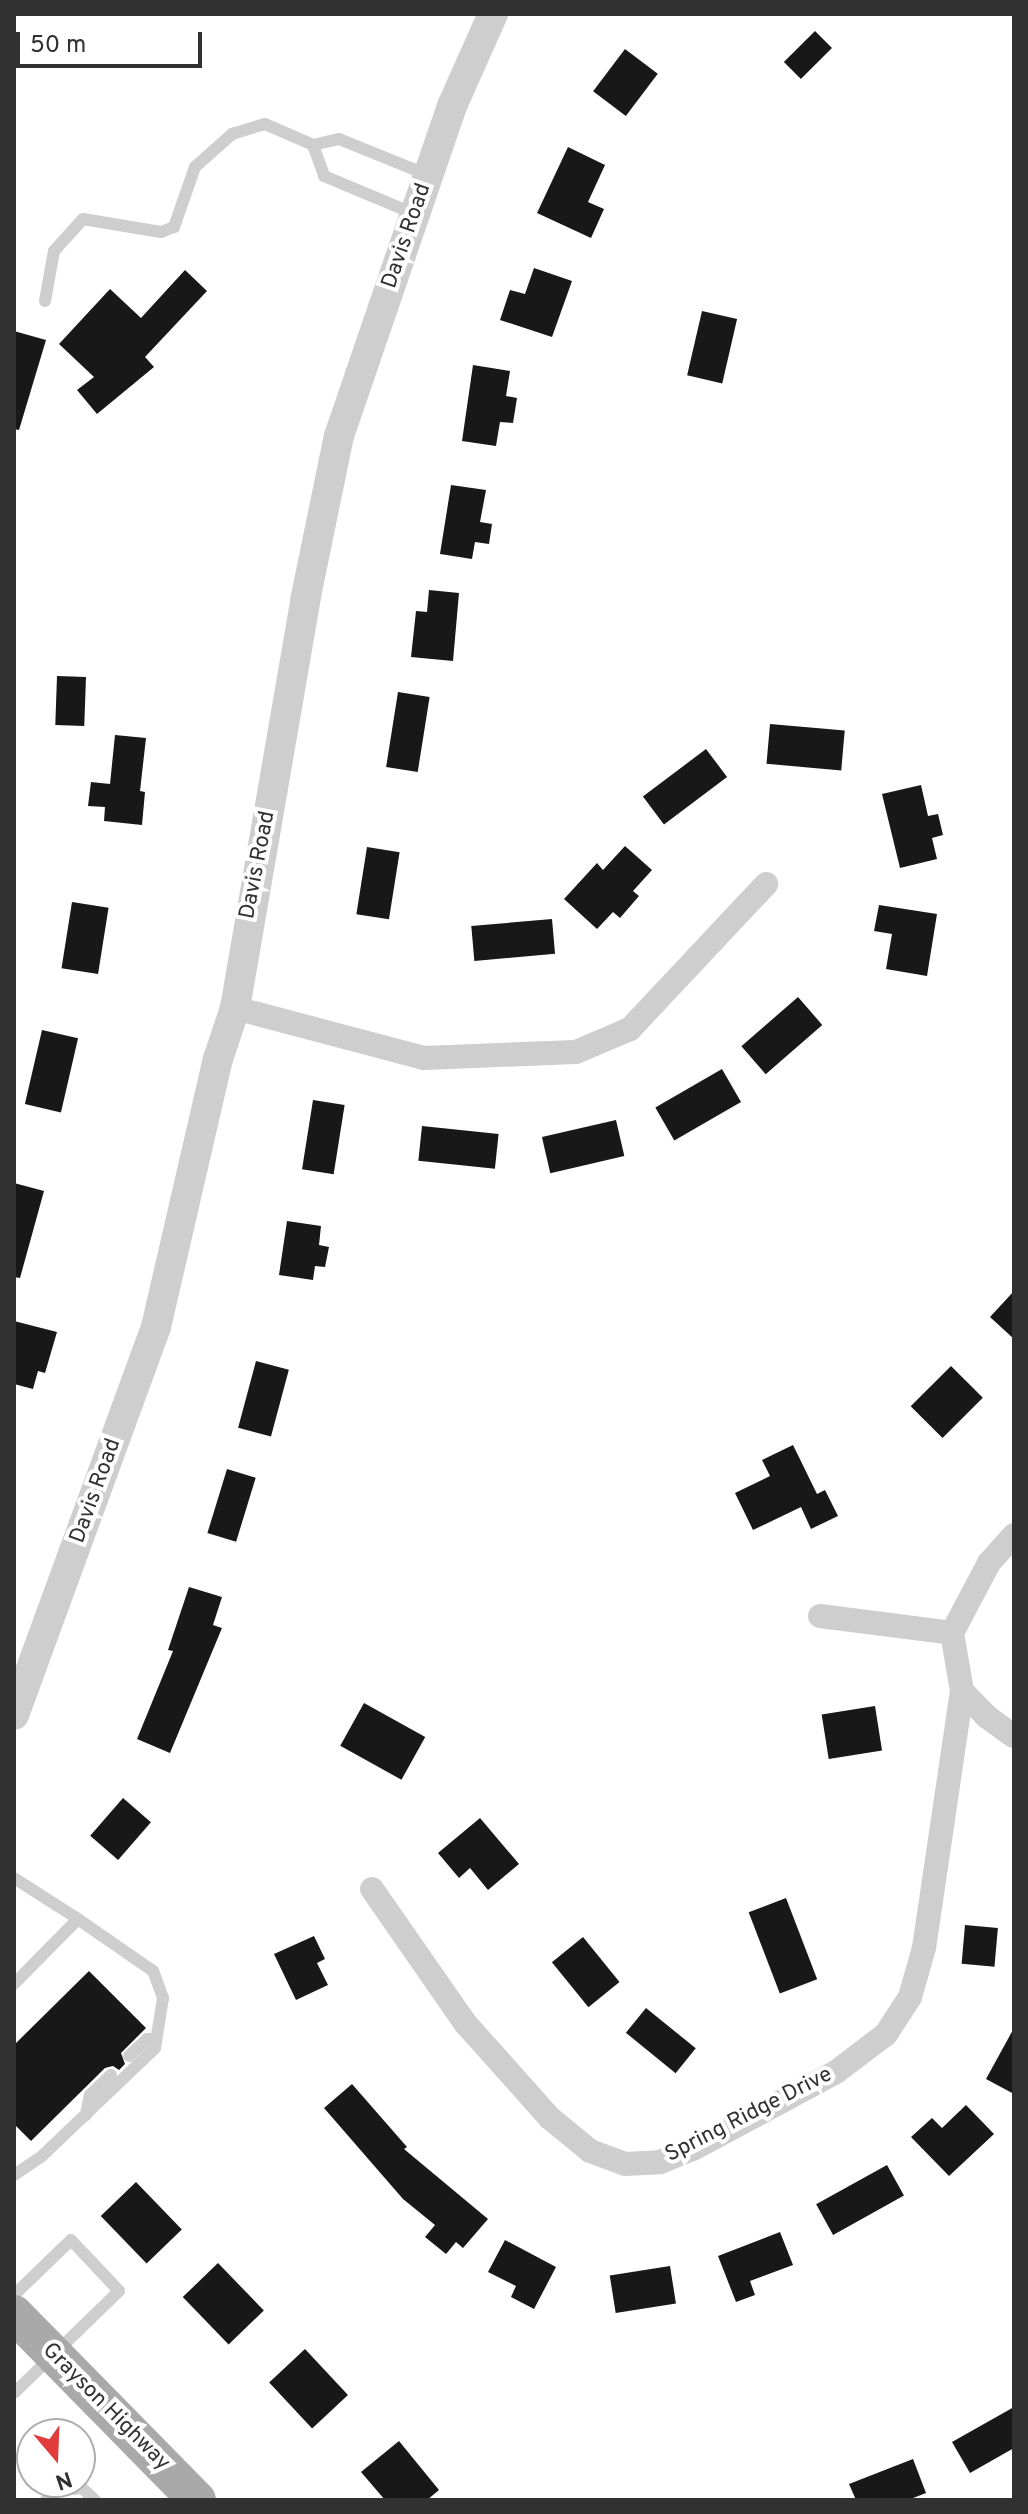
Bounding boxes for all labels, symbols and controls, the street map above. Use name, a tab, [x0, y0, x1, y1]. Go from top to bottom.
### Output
scale bar	[20, 16, 206, 66]
text: 50 m	[30, 31, 86, 61]
street label: Davis Road	[377, 180, 437, 292]
street label: Davis Road	[235, 809, 281, 921]
street label: Davis Road	[65, 1435, 127, 1547]
street label: Spring Ridge Drive	[661, 2062, 837, 2168]
street label: Grayson Highway	[37, 2338, 175, 2476]
north arrow	[16, 2418, 96, 2498]
text: N	[51, 2464, 75, 2495]

